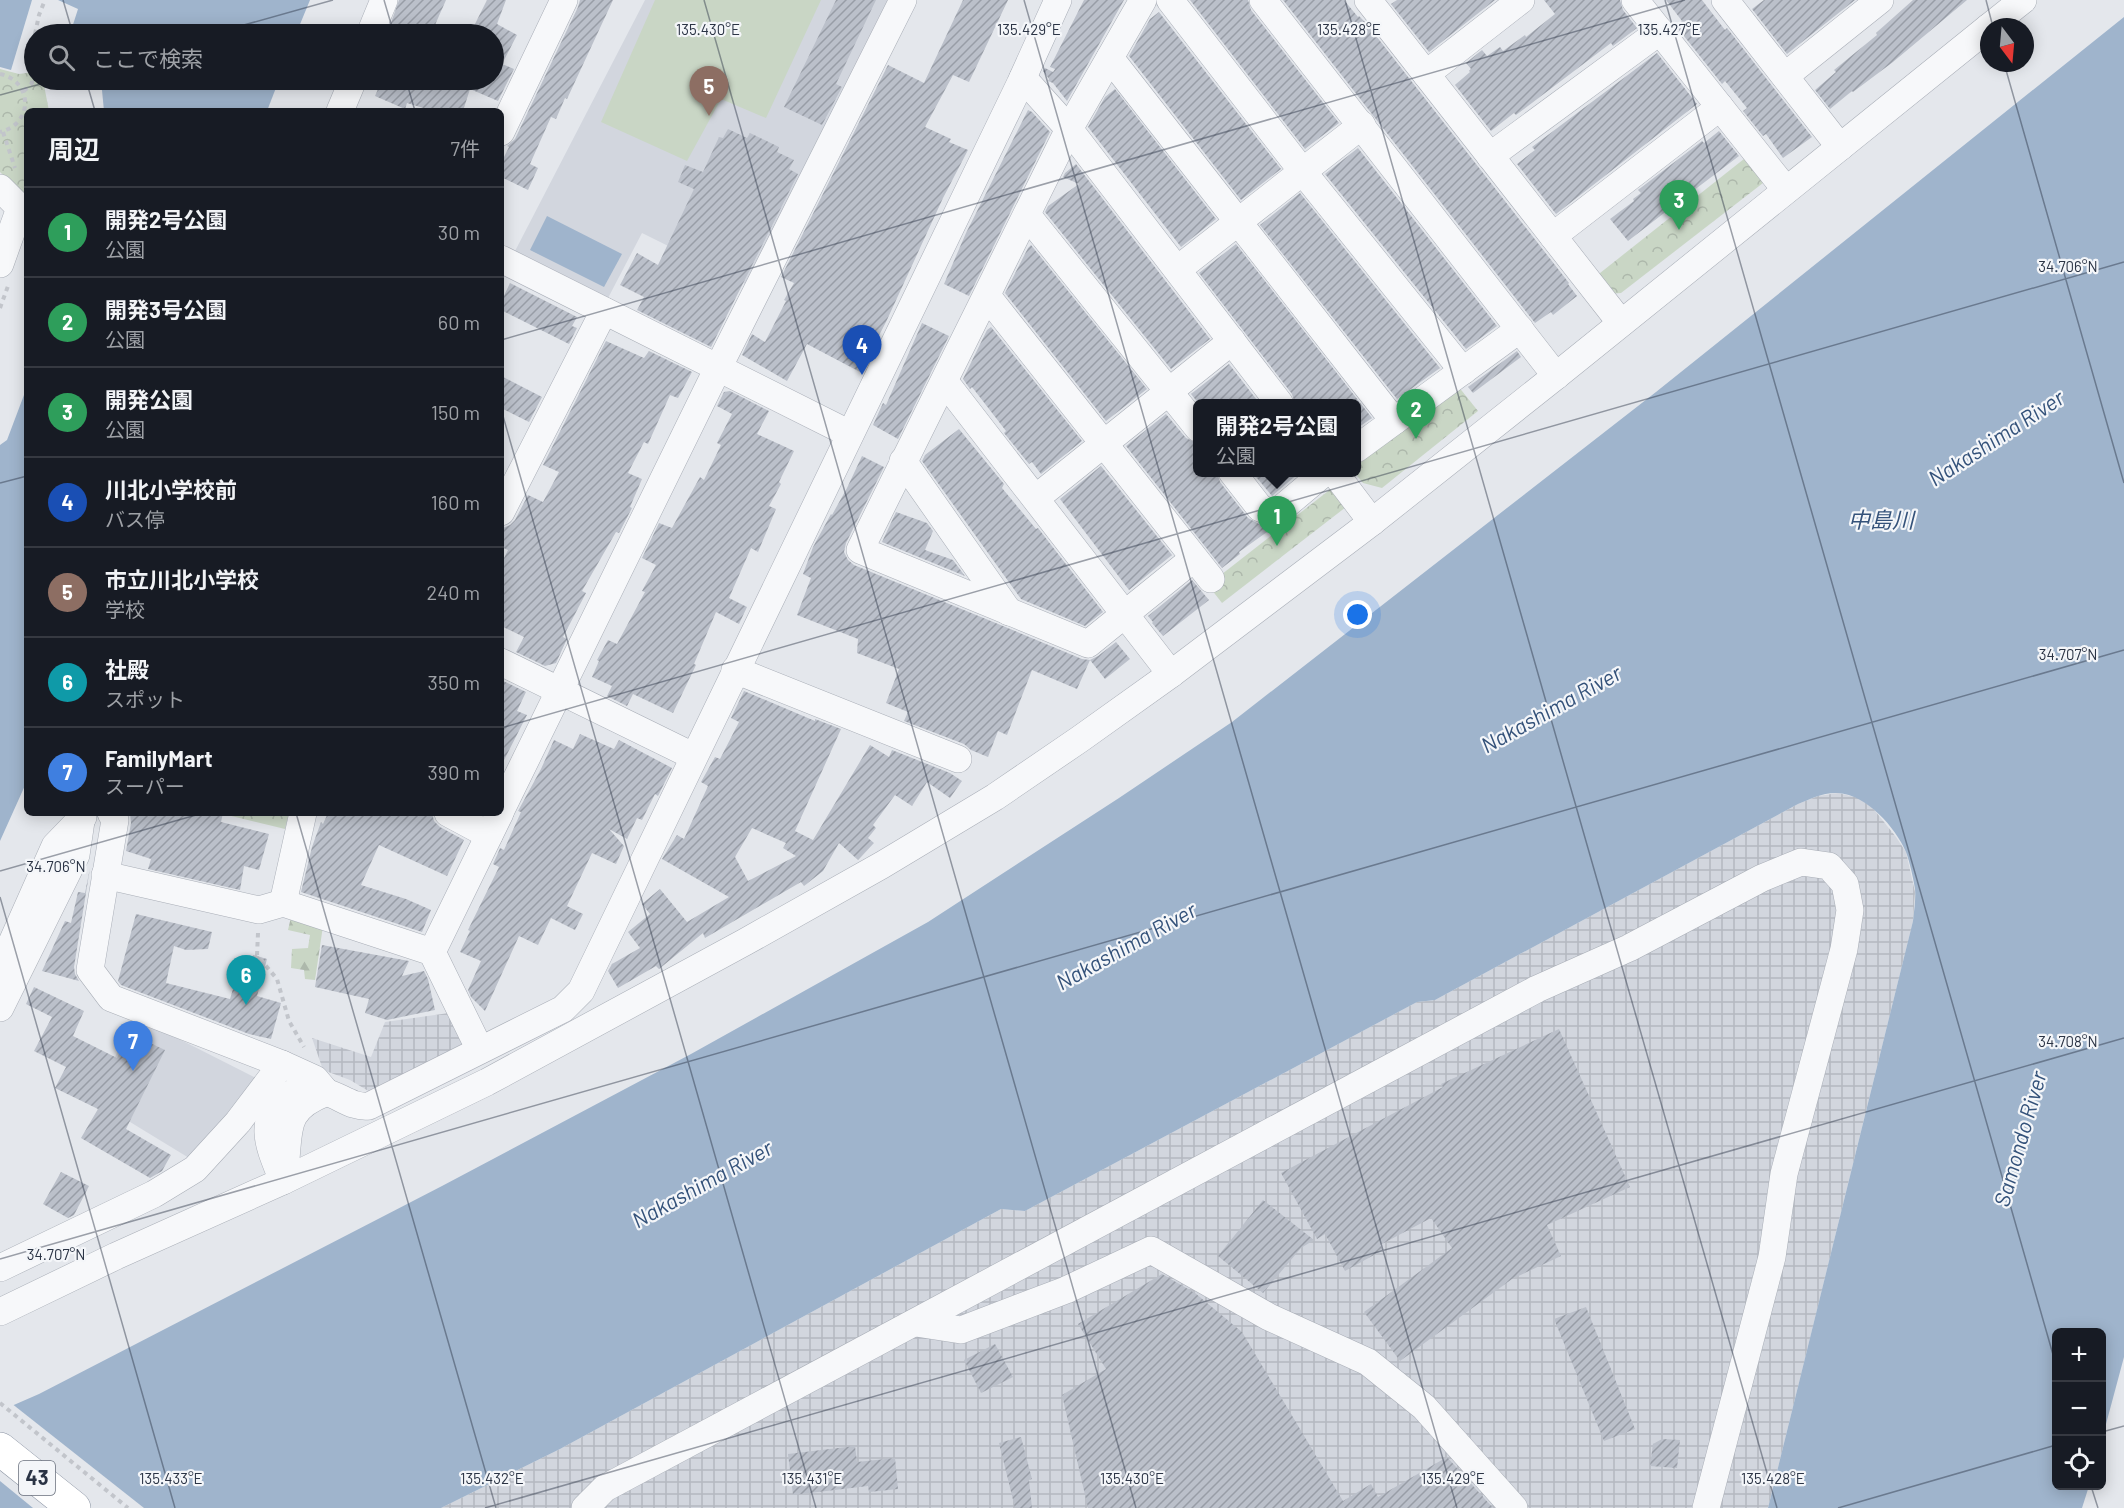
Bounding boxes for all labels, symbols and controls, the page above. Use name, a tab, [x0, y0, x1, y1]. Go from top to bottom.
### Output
north arrow	[1980, 18, 2034, 72]
text: 135.430°E	[676, 20, 740, 38]
text: 135.429°E	[997, 20, 1061, 38]
text: 135.428°E	[1317, 20, 1381, 38]
text: 135.427°E	[1637, 20, 1701, 38]
search box	[24, 24, 504, 90]
icon: search	[45, 41, 78, 74]
text: ここで検索	[93, 45, 203, 71]
pin: 5	[690, 66, 728, 116]
text: 周辺	[48, 133, 100, 164]
text: 7件	[451, 136, 480, 160]
pin: 3	[1660, 180, 1698, 230]
text: 開発2号公園	[105, 206, 227, 232]
text: 1	[64, 220, 71, 244]
text: 30 m	[438, 220, 480, 244]
text: 公園	[105, 237, 145, 261]
text: 34.706°N	[2038, 257, 2098, 275]
text: 開発3号公園	[105, 296, 227, 322]
text: 2	[62, 310, 73, 334]
text: 60 m	[438, 310, 480, 334]
pin: 4	[842, 326, 882, 375]
text: 公園	[105, 327, 145, 351]
water label: Nakashima River	[1923, 383, 2069, 491]
text: 開発公園	[105, 386, 193, 412]
pin: 2	[1396, 390, 1436, 439]
popup	[1193, 399, 1361, 477]
text: 3	[62, 400, 73, 424]
text: 150 m	[431, 400, 480, 424]
text: 開発2号公園	[1216, 412, 1338, 438]
text: 公園	[105, 417, 145, 441]
text: 公園	[1216, 443, 1256, 467]
text: 川北小学校前	[105, 476, 237, 502]
text: 4	[61, 490, 74, 514]
text: 160 m	[431, 490, 480, 514]
pin: 1	[1258, 496, 1296, 546]
water label: 中島川	[1848, 506, 1916, 532]
text: バス停	[105, 507, 165, 531]
text: 市立川北小学校	[105, 566, 259, 592]
text: 5	[62, 580, 73, 604]
text: 240 m	[426, 580, 480, 604]
text: 学校	[105, 597, 145, 621]
your location	[1343, 600, 1372, 629]
text: 34.707°N	[2039, 645, 2097, 663]
text: 社殿	[105, 656, 149, 682]
water label: Nakashima River	[1476, 658, 1626, 757]
text: 6	[62, 670, 73, 694]
text: 350 m	[428, 670, 480, 694]
text: スポット	[105, 687, 185, 711]
text: FamilyMart	[105, 745, 213, 771]
text: 7	[63, 760, 72, 784]
text: 390 m	[427, 760, 480, 784]
text: スーパー	[105, 774, 185, 798]
text: 34.706°N	[26, 857, 86, 875]
water label: Nakashima River	[1051, 895, 1201, 994]
pin: 6	[226, 956, 266, 1005]
pin: 7	[114, 1022, 152, 1071]
text: 34.708°N	[2038, 1032, 2098, 1050]
water label: Samondo River	[1987, 1067, 2051, 1209]
water label: Nakashima River	[627, 1133, 777, 1232]
text: 34.707°N	[27, 1245, 85, 1263]
map controls	[2052, 1328, 2106, 1490]
button: +	[2052, 1328, 2106, 1382]
button: −	[2052, 1382, 2106, 1436]
button: locate	[2052, 1436, 2106, 1490]
road number: 43	[19, 1461, 55, 1495]
text: 135.433°E	[139, 1469, 203, 1487]
text: 135.432°E	[460, 1469, 524, 1487]
text: 135.431°E	[782, 1469, 842, 1487]
text: 135.430°E	[1100, 1469, 1164, 1487]
text: 135.429°E	[1421, 1469, 1485, 1487]
text: 135.428°E	[1741, 1469, 1805, 1487]

